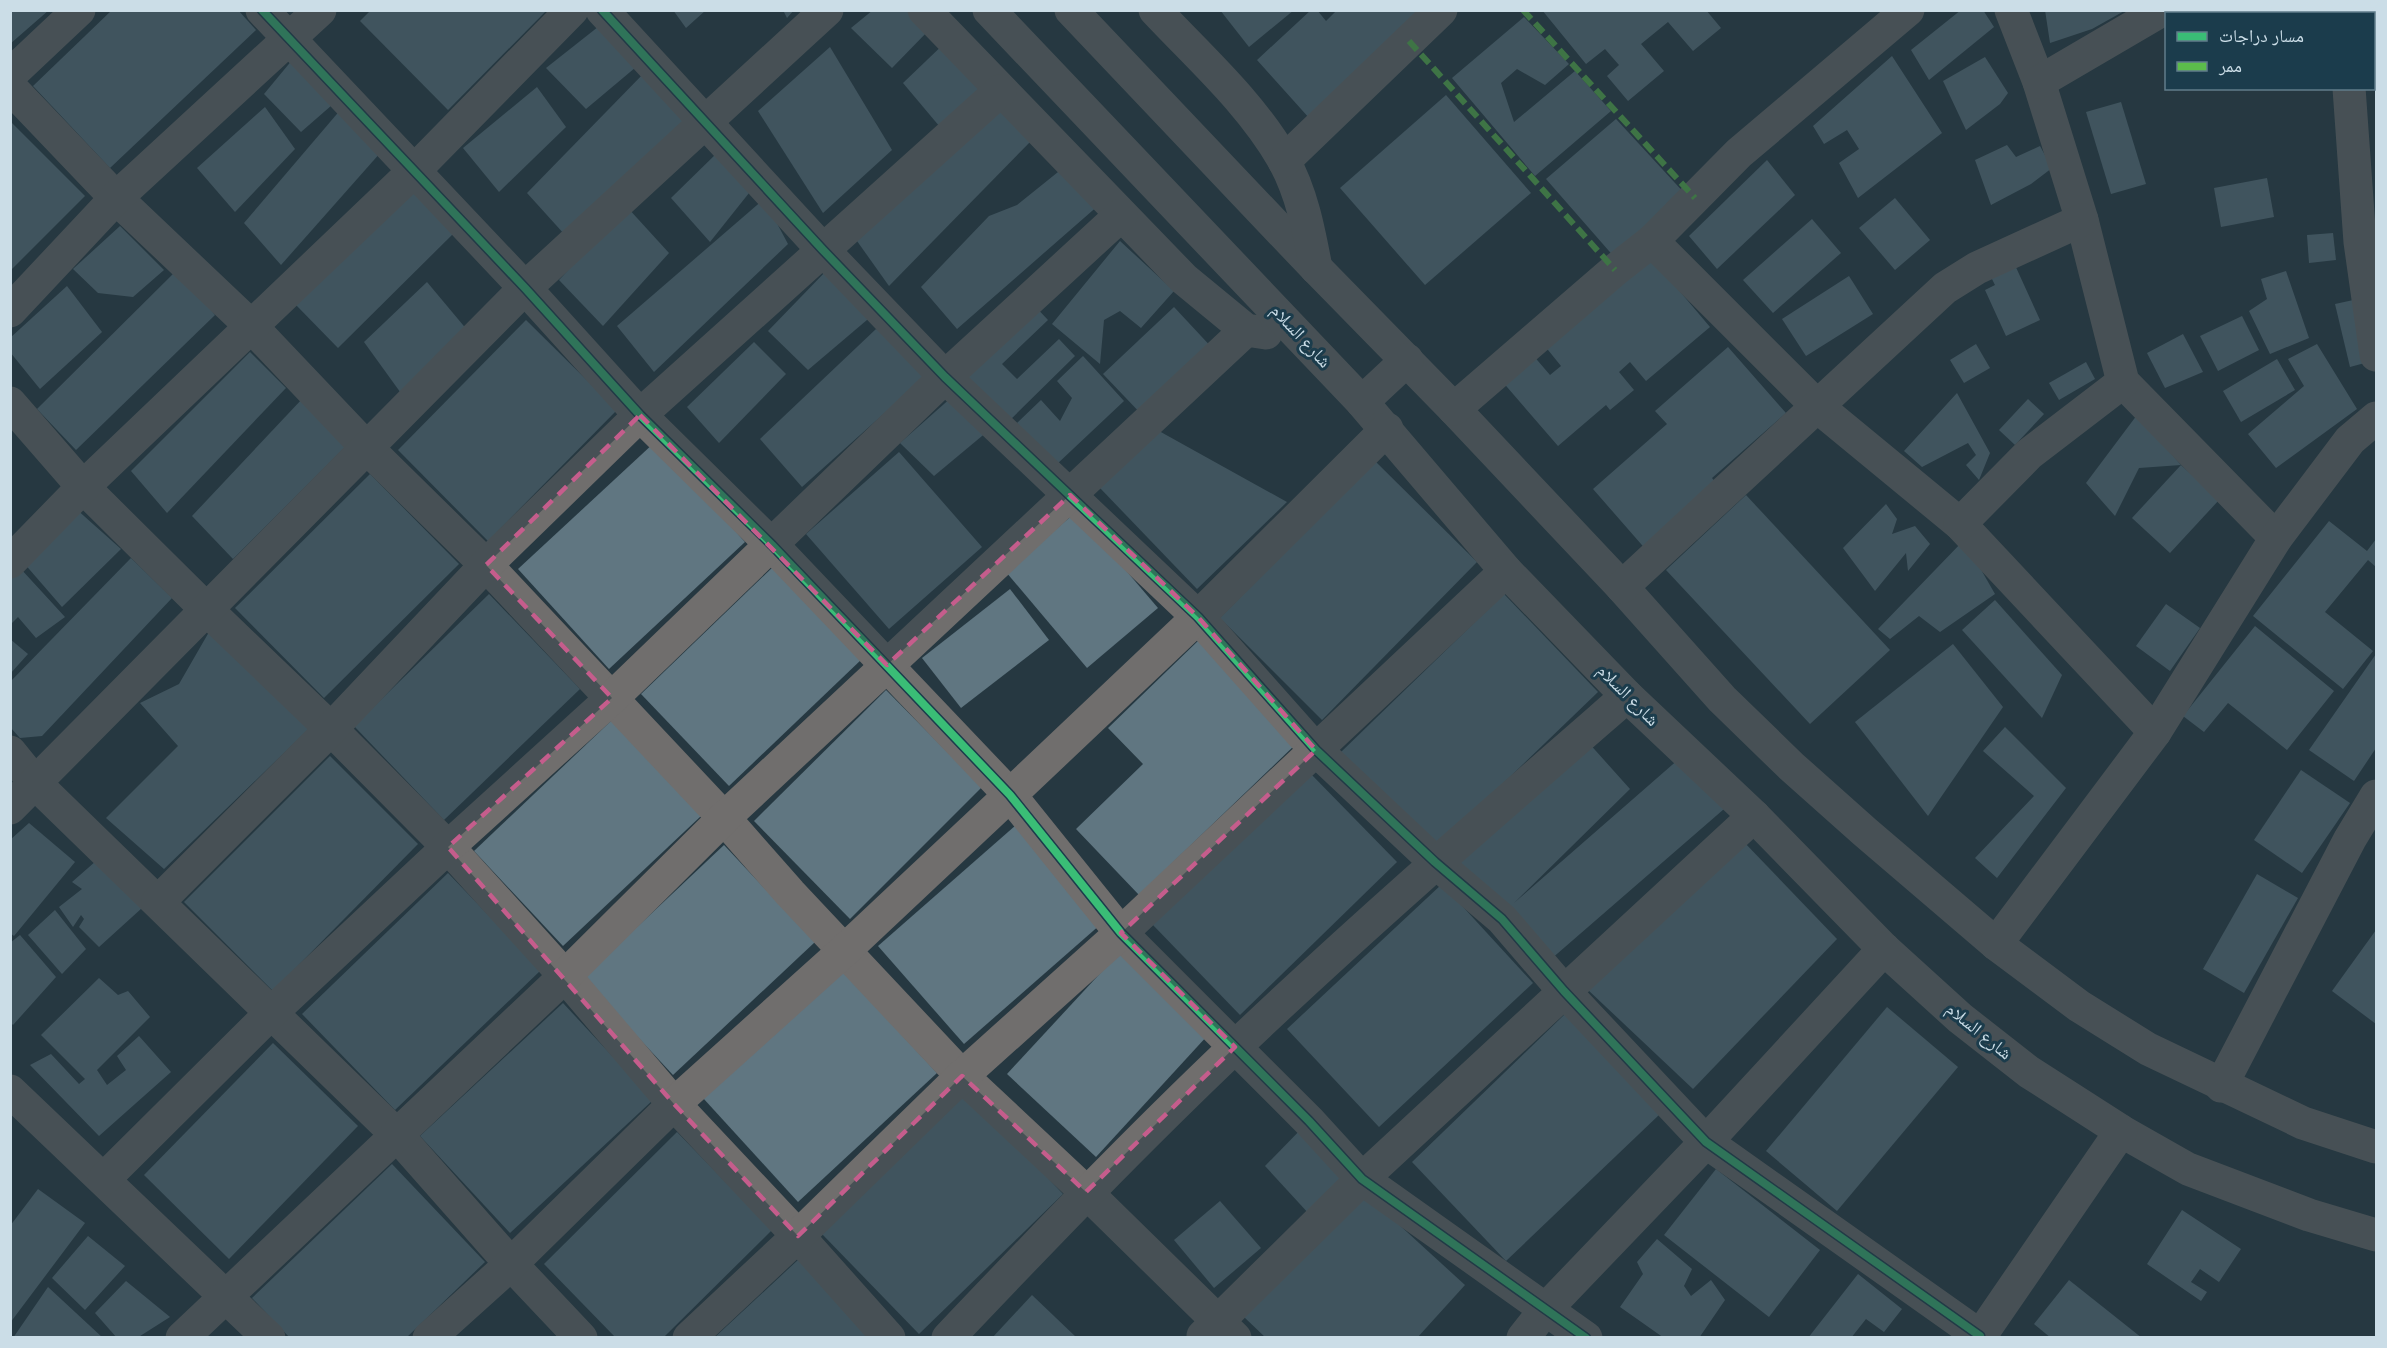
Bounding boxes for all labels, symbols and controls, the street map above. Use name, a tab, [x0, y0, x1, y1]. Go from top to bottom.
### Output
legend	[2165, 12, 2375, 90]
text: مسار دراجات	[2219, 24, 2304, 46]
text: ممر	[2218, 54, 2242, 76]
street label: شارع السلام	[1265, 299, 1337, 373]
street label: شارع السلام	[1592, 659, 1664, 731]
street label: شارع السلام	[1941, 997, 2017, 1065]

